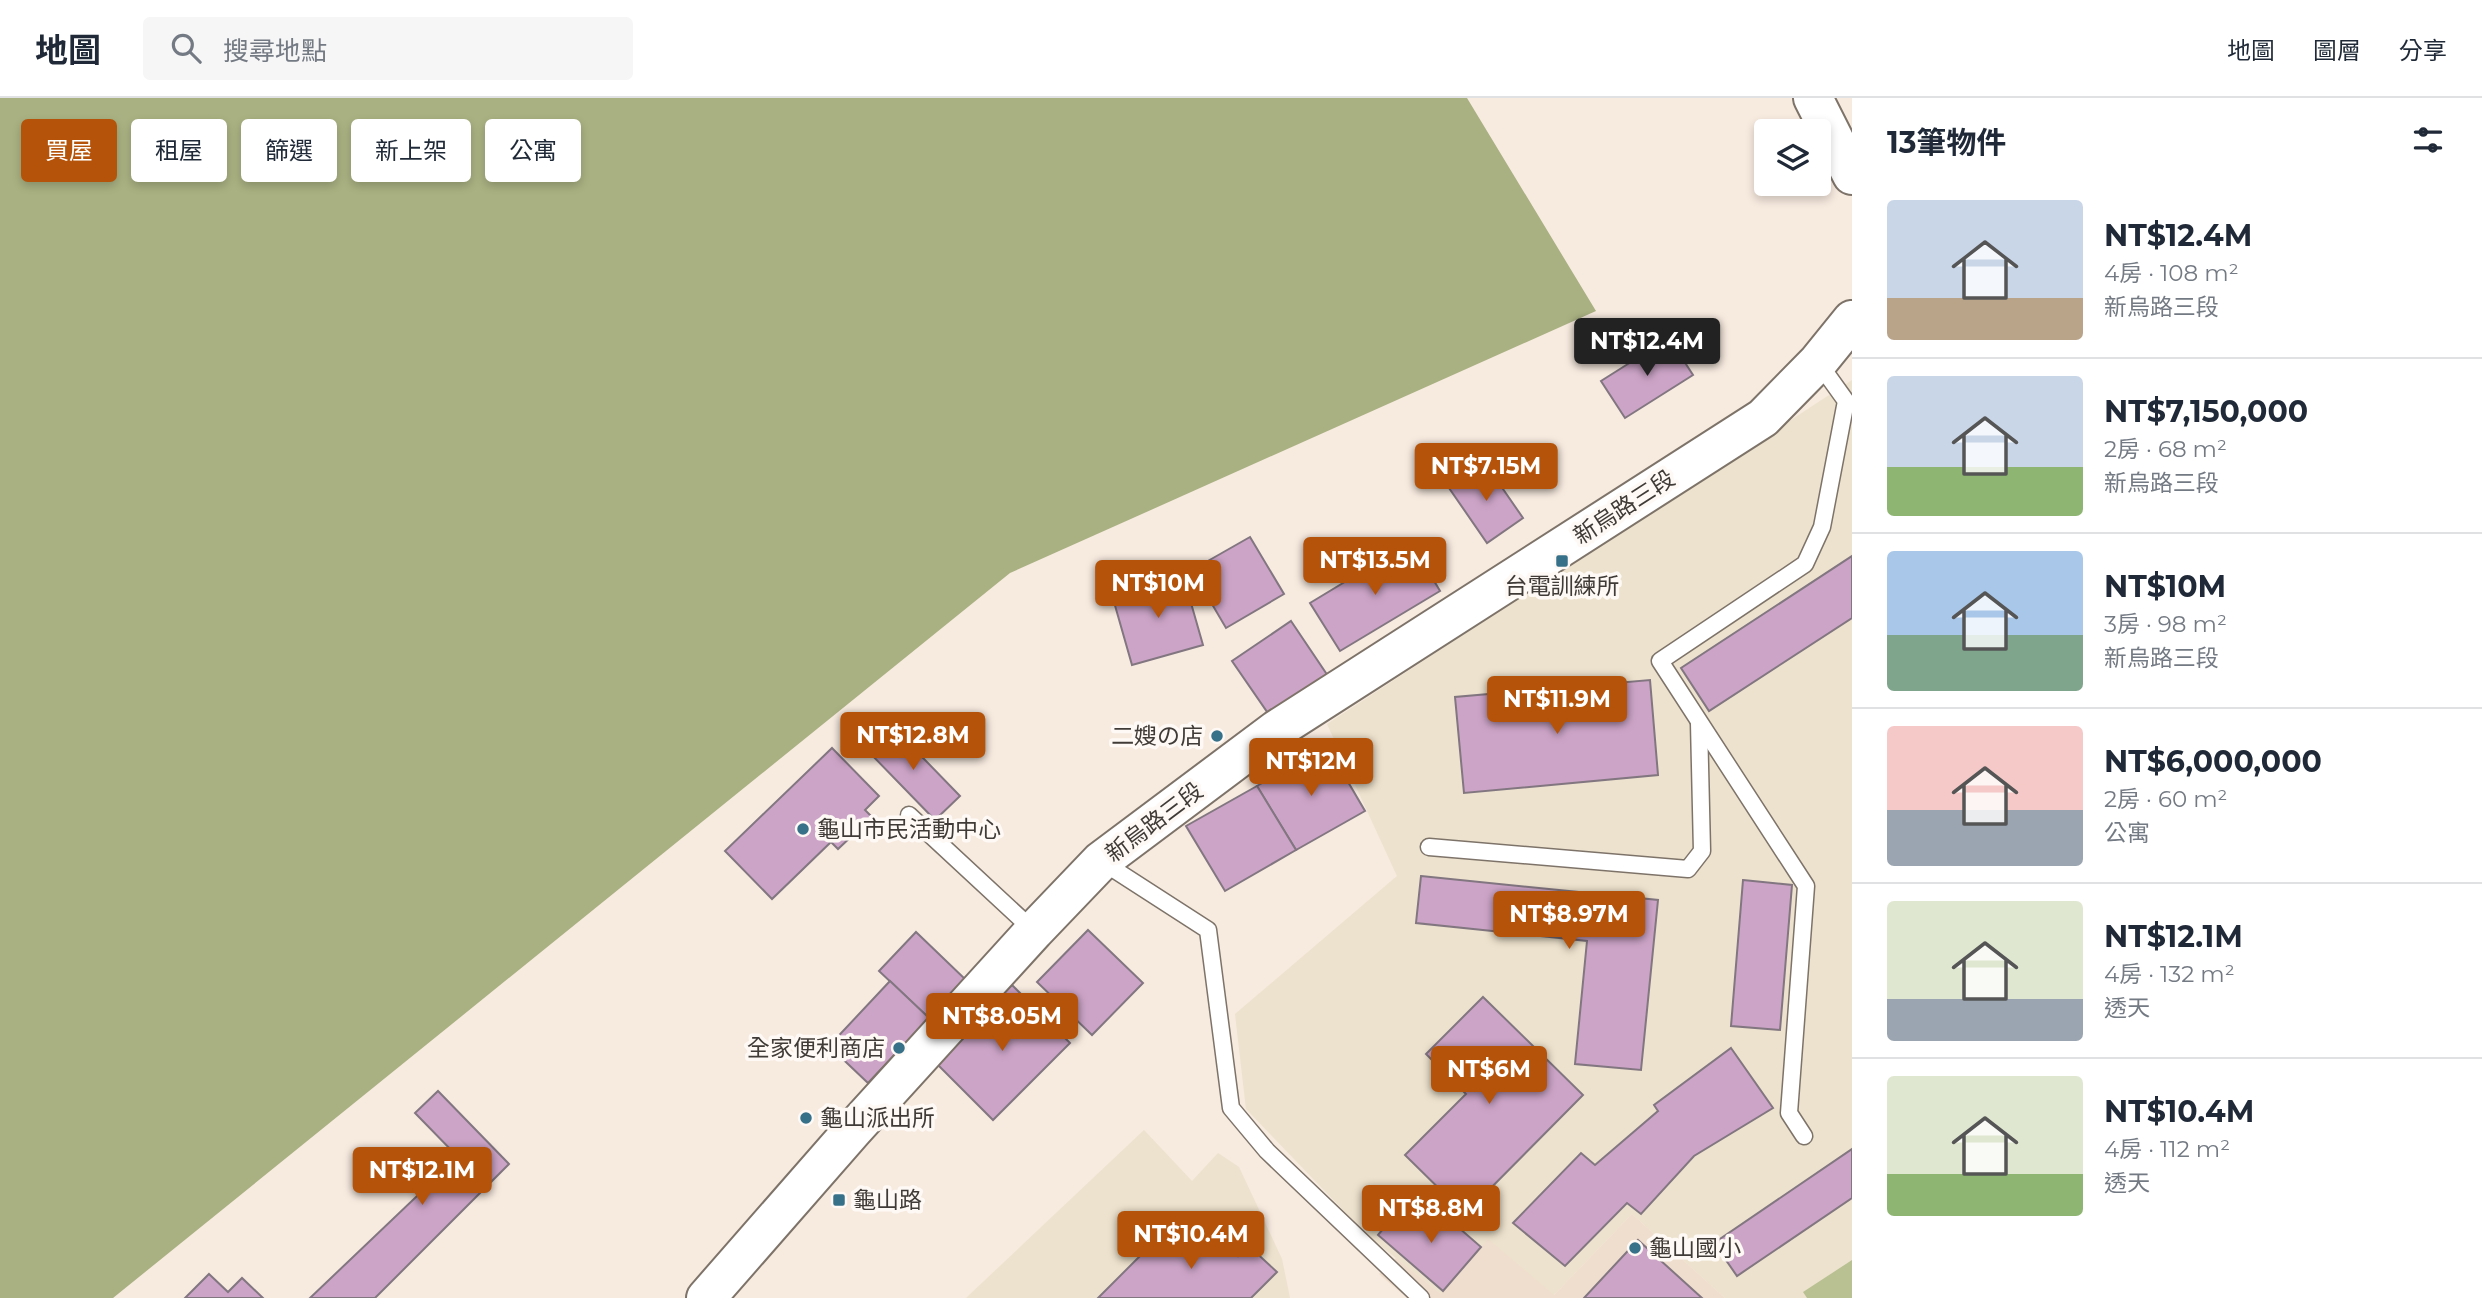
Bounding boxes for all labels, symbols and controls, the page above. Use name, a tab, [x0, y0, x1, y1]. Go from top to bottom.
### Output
search box	[143, 17, 633, 80]
icon: search	[167, 29, 205, 67]
text: 地圖	[35, 30, 101, 70]
text: 搜尋地點	[223, 35, 327, 67]
text: 地圖	[2227, 36, 2275, 65]
text: 圖層	[2313, 36, 2361, 65]
text: 分享	[2399, 36, 2447, 65]
chip: 買屋	[21, 119, 117, 182]
chip: 租屋	[131, 119, 227, 182]
chip: 篩選	[241, 119, 337, 182]
chip: 新上架	[351, 119, 471, 182]
chip: 公寓	[485, 119, 581, 182]
map controls	[1754, 119, 1831, 196]
button: layers	[1754, 119, 1831, 196]
icon: filters	[2409, 121, 2447, 159]
text: 13筆物件	[1887, 124, 2007, 161]
text: NT$12.4M	[2104, 217, 2252, 254]
icon: home	[1943, 228, 2027, 312]
text: 4房 · 108 m²	[2104, 259, 2239, 287]
text: 新烏路三段	[2104, 293, 2219, 321]
pin: NT$12.4M	[1575, 318, 1719, 378]
text: NT$12.4M	[1590, 327, 1704, 355]
text: NT$7,150,000	[2104, 393, 2308, 430]
icon: home	[1943, 404, 2027, 488]
text: 2房 · 68 m²	[2104, 435, 2227, 463]
pin: NT$7.15M	[1414, 444, 1558, 503]
text: NT$7.15M	[1431, 452, 1541, 480]
street label: 新烏路三段	[1568, 464, 1680, 550]
text: 新烏路三段	[2104, 469, 2219, 497]
pin: NT$13.5M	[1303, 538, 1447, 597]
text: NT$13.5M	[1319, 546, 1431, 574]
marker: 台電訓練所	[1554, 553, 1570, 569]
pin: NT$10M	[1101, 560, 1215, 620]
text: NT$10M	[2104, 568, 2226, 605]
text: NT$10M	[1111, 569, 1205, 597]
place label: 台電訓練所	[1505, 572, 1620, 600]
icon: home	[1943, 579, 2027, 663]
text: 3房 · 98 m²	[2104, 610, 2227, 638]
text: 新烏路三段	[2104, 644, 2219, 672]
pin: NT$11.9M	[1485, 676, 1629, 736]
text: NT$11.9M	[1503, 685, 1611, 713]
pin: NT$12.8M	[841, 712, 985, 772]
text: NT$12.8M	[856, 721, 970, 749]
place label: 二嫂の店	[1111, 722, 1203, 750]
marker: 二嫂の店	[1209, 728, 1225, 744]
pin: NT$12M	[1254, 738, 1368, 798]
text: NT$6,000,000	[2104, 743, 2322, 780]
text: NT$12M	[1265, 747, 1357, 775]
icon: home	[1943, 754, 2027, 838]
street label: 新烏路三段	[1100, 776, 1208, 868]
text: 2房 · 60 m²	[2104, 785, 2227, 813]
place label: 龜山市民活動中心	[817, 815, 1001, 843]
text: 公寓	[2104, 819, 2150, 847]
marker: 龜山市民活動中心	[795, 821, 811, 837]
pin: NT$8.97M	[1497, 892, 1641, 951]
text: NT$8.97M	[1509, 900, 1629, 928]
text: NT$12.1M	[2104, 918, 2243, 955]
icon: home	[1943, 929, 2027, 1013]
text: 4房 · 132 m²	[2104, 960, 2235, 988]
pin: NT$8.05M	[930, 993, 1074, 1053]
text: 透天	[2104, 994, 2150, 1022]
text: NT$8.05M	[942, 1002, 1062, 1030]
place label: 全家便利商店	[747, 1034, 885, 1062]
marker: 全家便利商店	[891, 1040, 907, 1056]
pin: NT$6M	[1440, 1046, 1538, 1106]
text: NT$6M	[1447, 1055, 1531, 1083]
text: NT$10.4M	[2104, 1093, 2254, 1130]
place label: 龜山派出所	[820, 1104, 935, 1132]
icon: home	[1943, 1104, 2027, 1188]
marker: 龜山派出所	[798, 1110, 814, 1126]
text: 4房 · 112 m²	[2104, 1135, 2230, 1163]
pin: NT$12.1M	[350, 1148, 494, 1207]
text: NT$12.1M	[369, 1156, 475, 1184]
text: 透天	[2104, 1169, 2150, 1197]
place label: 龜山路	[853, 1186, 922, 1214]
pin: NT$8.8M	[1366, 1186, 1496, 1245]
marker: 龜山路	[831, 1192, 847, 1208]
text: NT$8.8M	[1378, 1194, 1484, 1222]
pin: NT$10.4M	[1119, 1212, 1263, 1271]
text: NT$10.4M	[1133, 1220, 1249, 1248]
place label: 龜山國小	[1649, 1234, 1741, 1262]
marker: 龜山國小	[1627, 1240, 1643, 1256]

